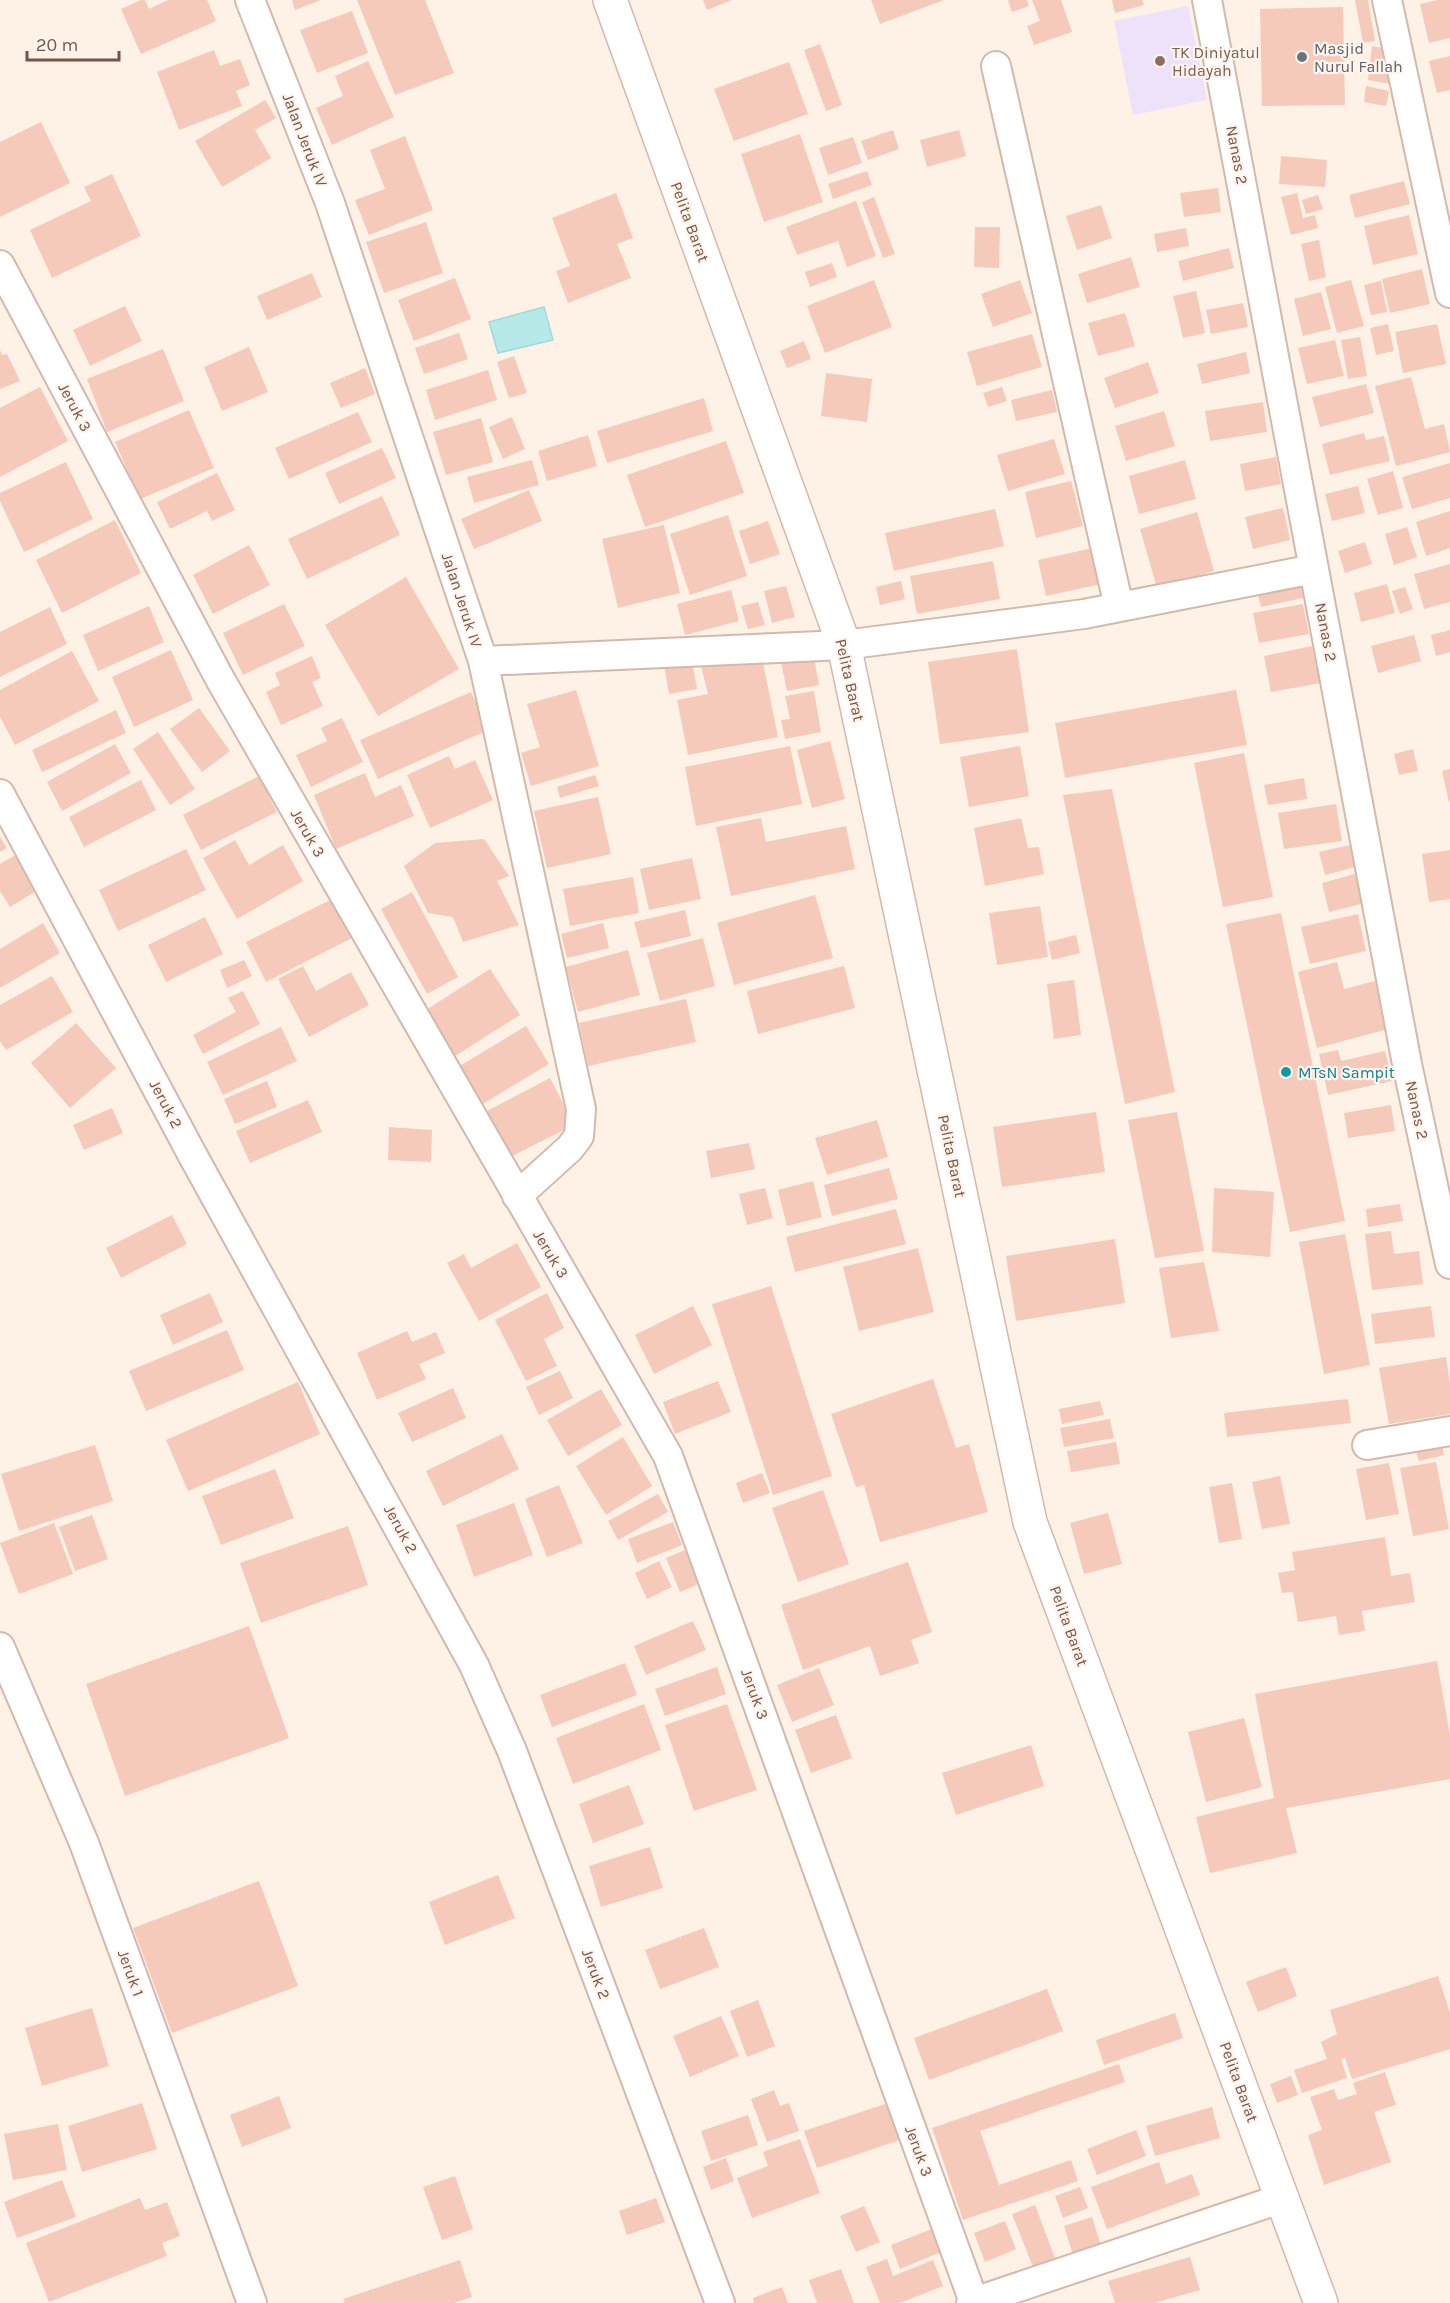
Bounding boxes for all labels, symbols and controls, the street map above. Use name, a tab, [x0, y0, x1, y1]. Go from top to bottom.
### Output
scale bar	[27, 24, 118, 62]
text: 20 m	[36, 34, 78, 56]
place label: Masjid Nurul Fallah	[1314, 39, 1403, 76]
place label: TK Diniyatul Hidayah	[1172, 43, 1260, 80]
marker: Masjid Nurul Fallah	[1295, 50, 1309, 64]
marker: TK Diniyatul Hidayah	[1153, 54, 1167, 68]
street label: Jalan Jeruk IV	[278, 91, 332, 189]
street label: Nanas 2	[1222, 124, 1252, 186]
street label: Pelita Barat	[667, 179, 713, 265]
street label: Jeruk 3	[54, 379, 96, 435]
street label: Jalan Jeruk IV	[438, 550, 486, 650]
street label: Nanas 2	[1311, 601, 1341, 663]
street label: Pelita Barat	[831, 637, 869, 723]
street label: Jeruk 3	[287, 806, 329, 860]
place label: MTsN Sampit	[1298, 1063, 1395, 1082]
marker: MTsN Sampit	[1279, 1065, 1293, 1079]
street label: Jeruk 2	[145, 1076, 187, 1132]
street label: Nanas 2	[1402, 1079, 1432, 1141]
street label: Pelita Barat	[934, 1113, 970, 1199]
street label: Jeruk 3	[529, 1227, 573, 1281]
street label: Jeruk 2	[380, 1502, 422, 1556]
street label: Pelita Barat	[1046, 1583, 1092, 1669]
street label: Jeruk 3	[737, 1666, 773, 1722]
street label: Jeruk 2	[578, 1946, 614, 2002]
street label: Jeruk 1	[114, 1947, 148, 1999]
street label: Pelita Barat	[1216, 2039, 1262, 2125]
street label: Jeruk 3	[901, 2123, 937, 2179]

